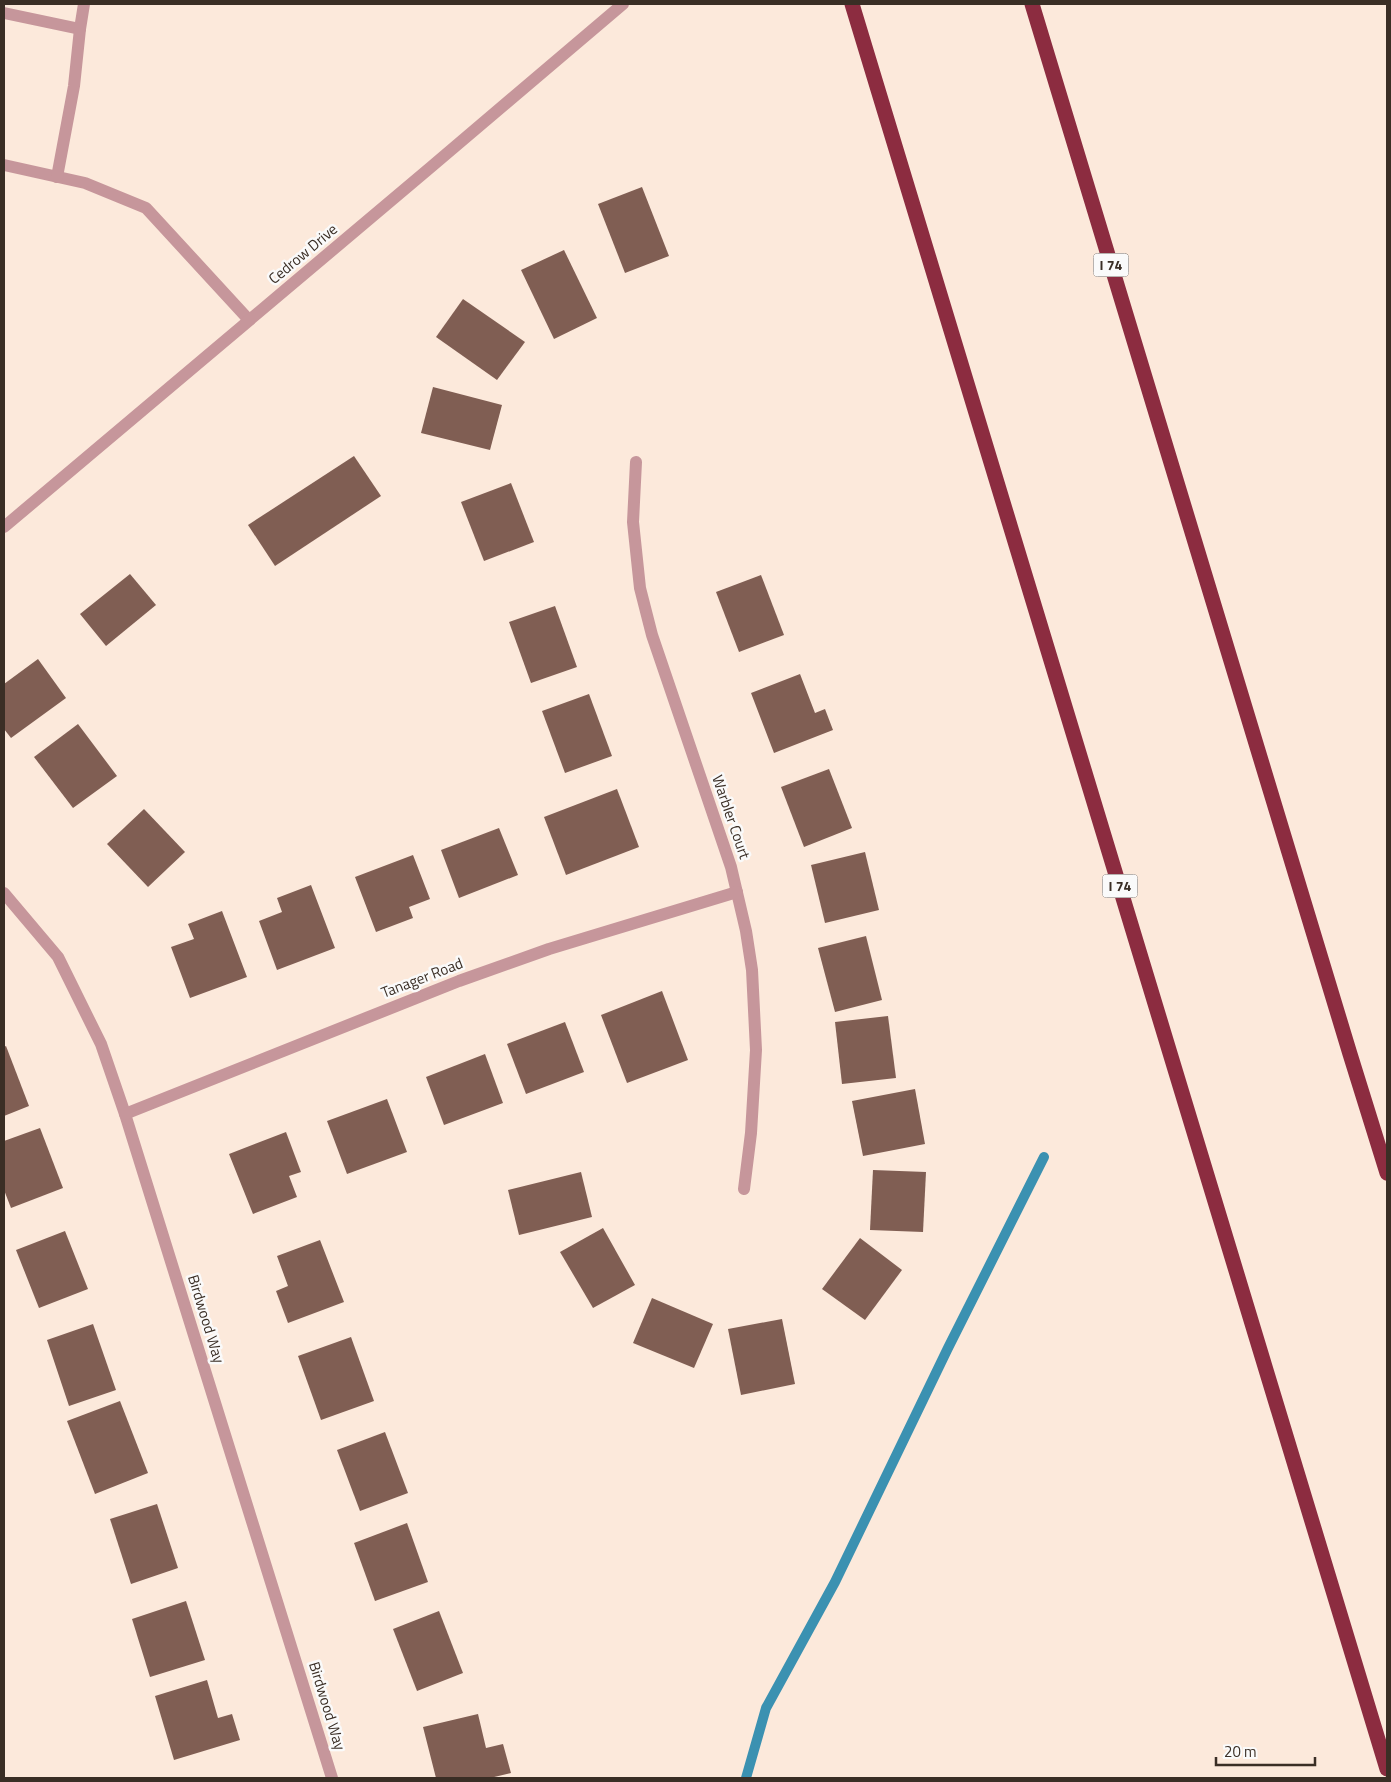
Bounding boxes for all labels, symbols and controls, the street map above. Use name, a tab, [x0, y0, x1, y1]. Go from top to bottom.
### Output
street label: Cedrow Drive	[263, 218, 342, 289]
road number: I 74	[1094, 254, 1128, 276]
street label: Warbler Court	[706, 772, 757, 863]
road number: I 74	[1102, 874, 1138, 898]
street label: Tanager Road	[378, 951, 466, 1004]
street label: Birdwood Way	[182, 1272, 231, 1366]
street label: Birdwood Way	[303, 1659, 352, 1753]
scale bar	[1216, 1734, 1315, 1766]
text: 20 m	[1224, 1740, 1257, 1763]

